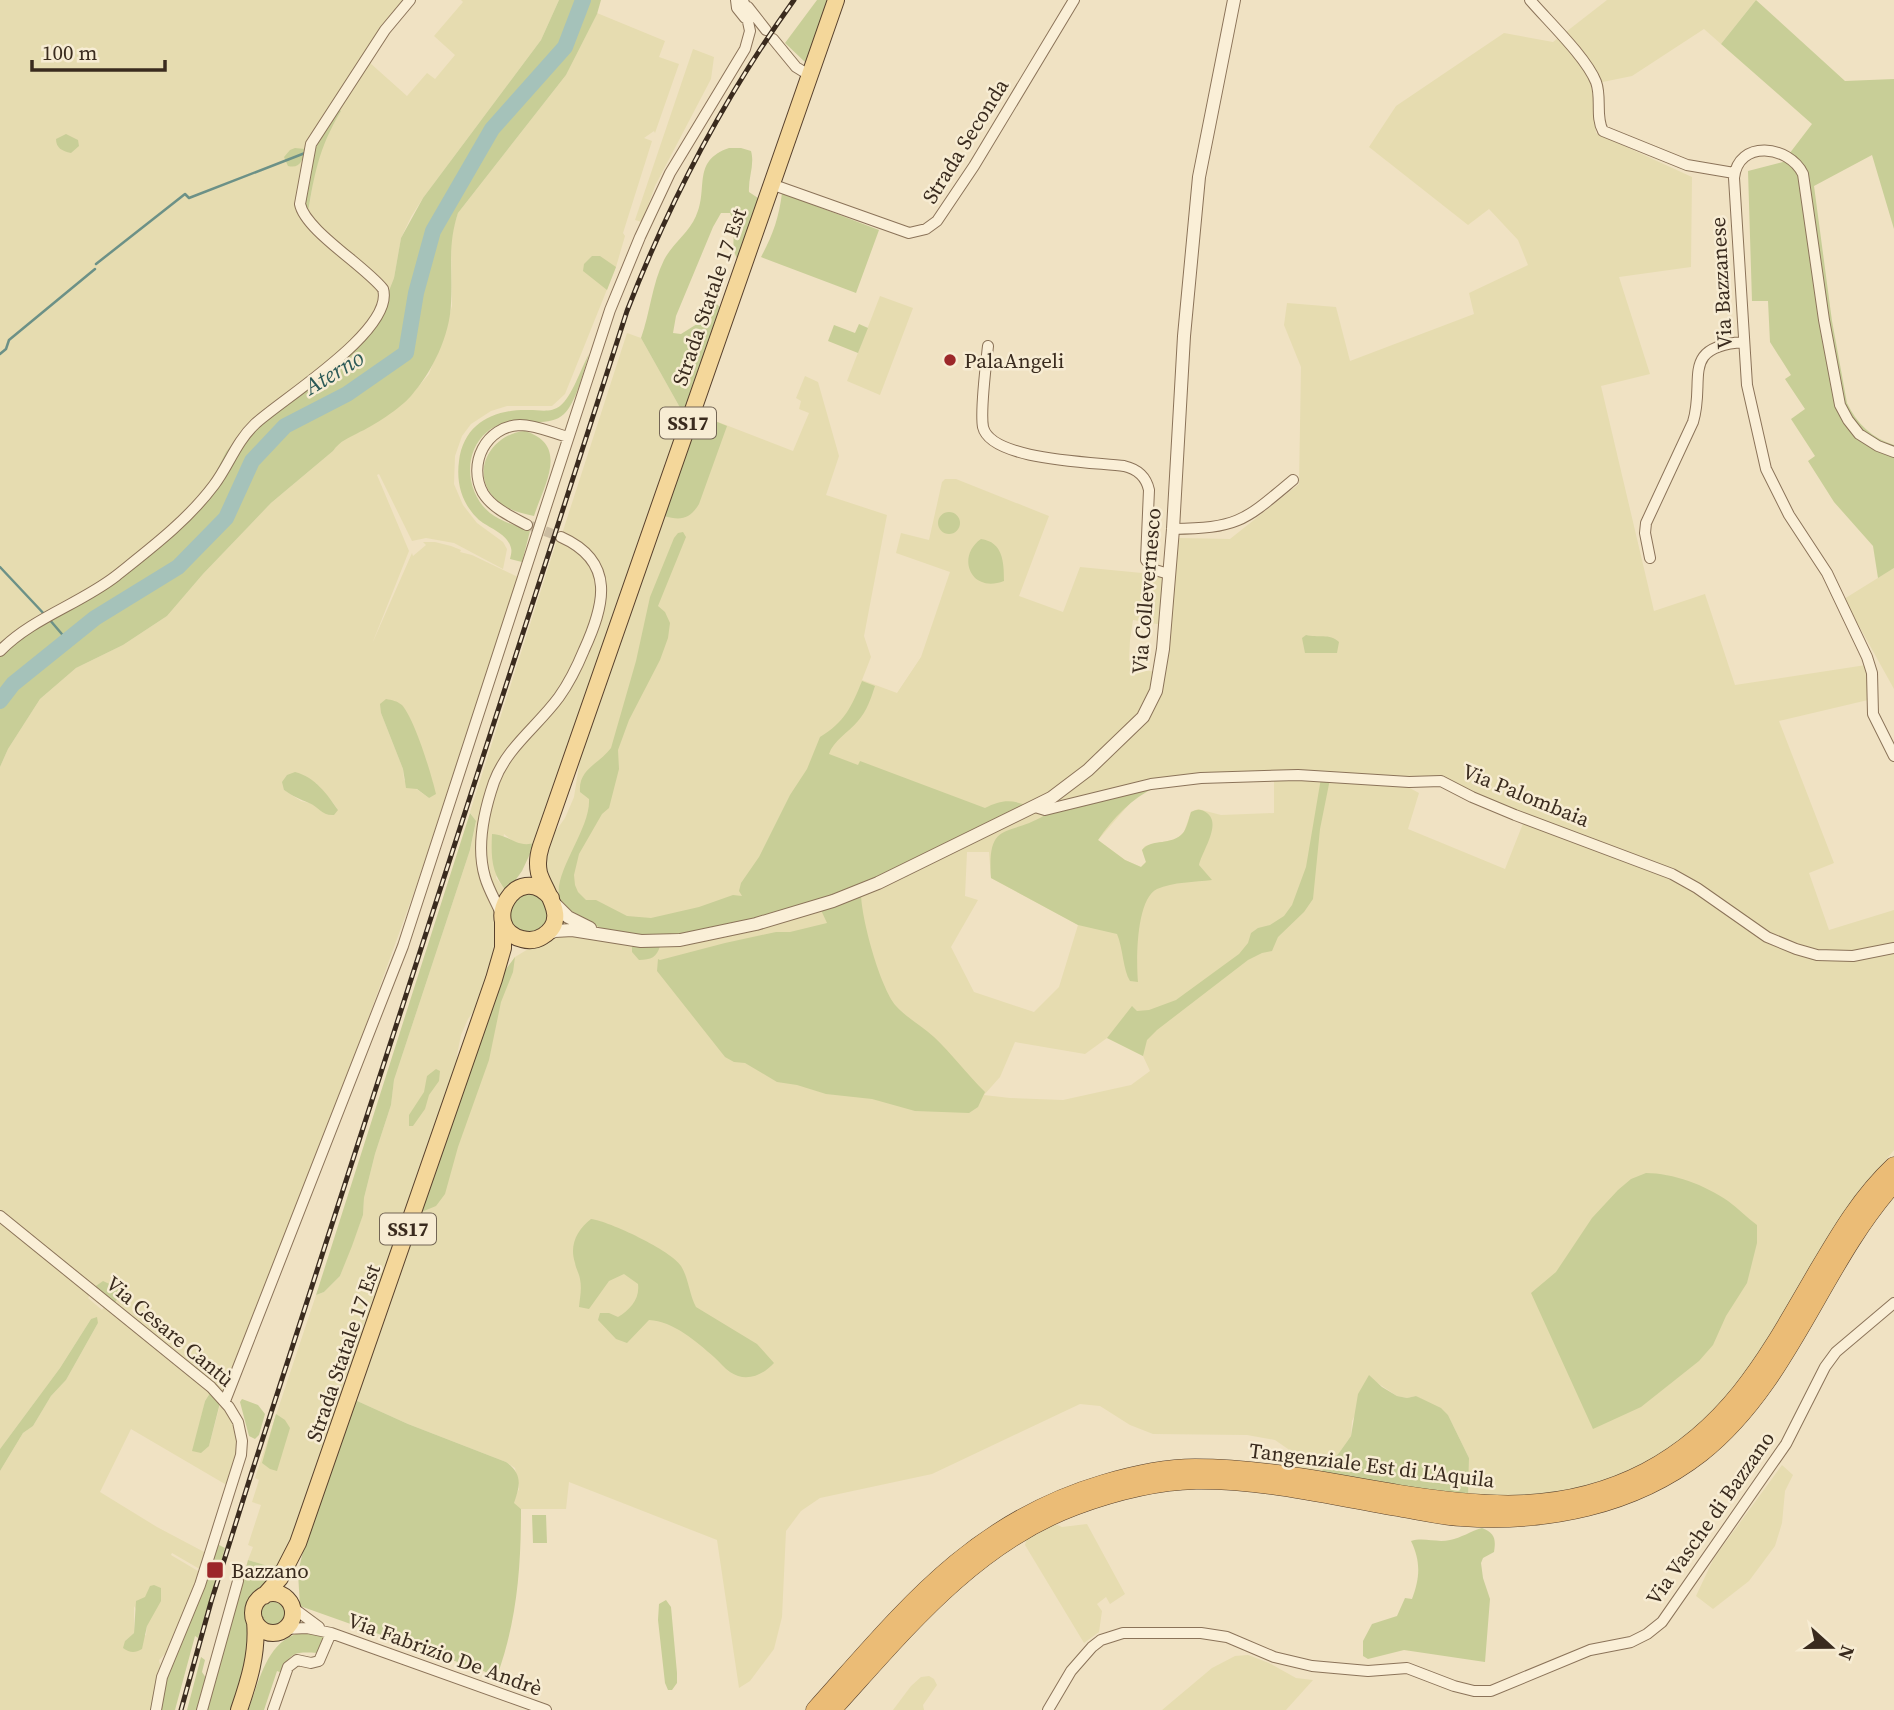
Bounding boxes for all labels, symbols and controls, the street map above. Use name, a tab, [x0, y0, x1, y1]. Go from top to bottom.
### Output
scale bar	[32, 28, 164, 72]
text: 100 m	[42, 38, 97, 67]
street label: Strada Seconda	[915, 73, 1015, 209]
street label: Strada Statale 17 Est	[665, 204, 753, 390]
street label: Via Bazzanese	[1703, 216, 1739, 350]
water label: Aterno	[296, 342, 370, 403]
place label: PalaAngeli	[964, 346, 1064, 375]
marker: PalaAngeli	[942, 352, 958, 368]
road number: SS17	[660, 408, 716, 438]
street label: Via Collevernesco	[1124, 507, 1168, 675]
street label: Via Palombaia	[1458, 756, 1594, 834]
road number: SS17	[380, 1214, 436, 1245]
street label: Strada Statale 17 Est	[299, 1260, 387, 1446]
street label: Via Cesare Cantù	[100, 1269, 240, 1393]
street label: Via Vasche di Bazzano	[1639, 1425, 1781, 1611]
street label: Tangenziale Est di L'Aquila	[1248, 1436, 1497, 1494]
place label: Bazzano	[231, 1556, 309, 1585]
marker: Bazzano	[205, 1560, 225, 1580]
street label: Via Fabrizio De Andrè	[344, 1605, 546, 1703]
north arrow	[1796, 1612, 1866, 1682]
text: N	[1832, 1642, 1861, 1664]

